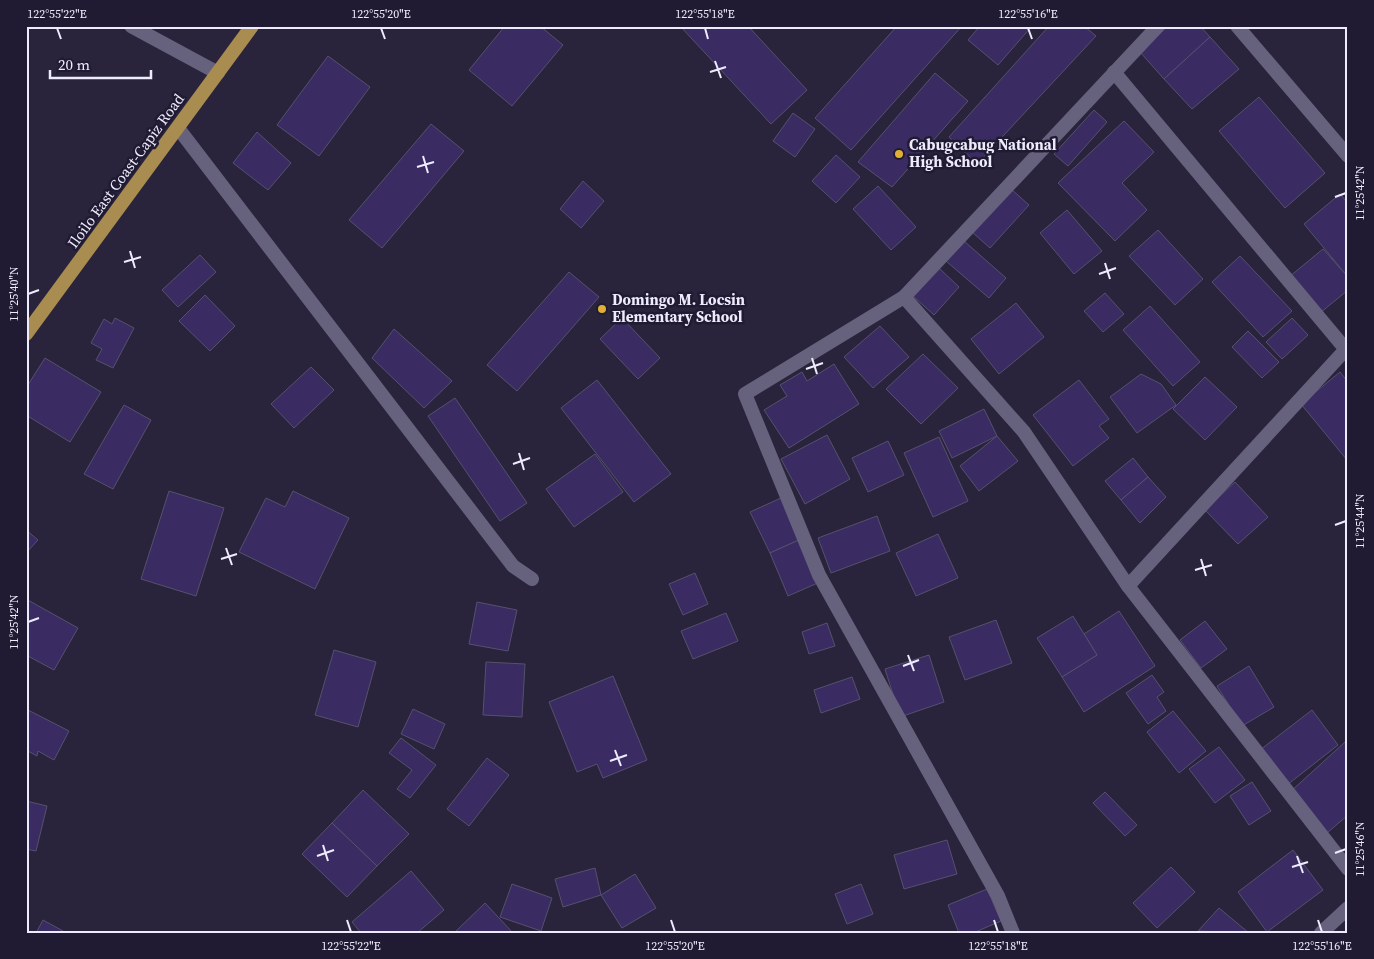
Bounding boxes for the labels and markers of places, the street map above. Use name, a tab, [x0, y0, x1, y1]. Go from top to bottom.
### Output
place label: Cabugcabug National High School	[909, 134, 1057, 172]
marker: Cabugcabug National High School	[893, 148, 905, 160]
place label: Domingo M. Locsin Elementary School	[612, 289, 745, 327]
marker: Domingo M. Locsin Elementary School	[596, 303, 608, 315]

